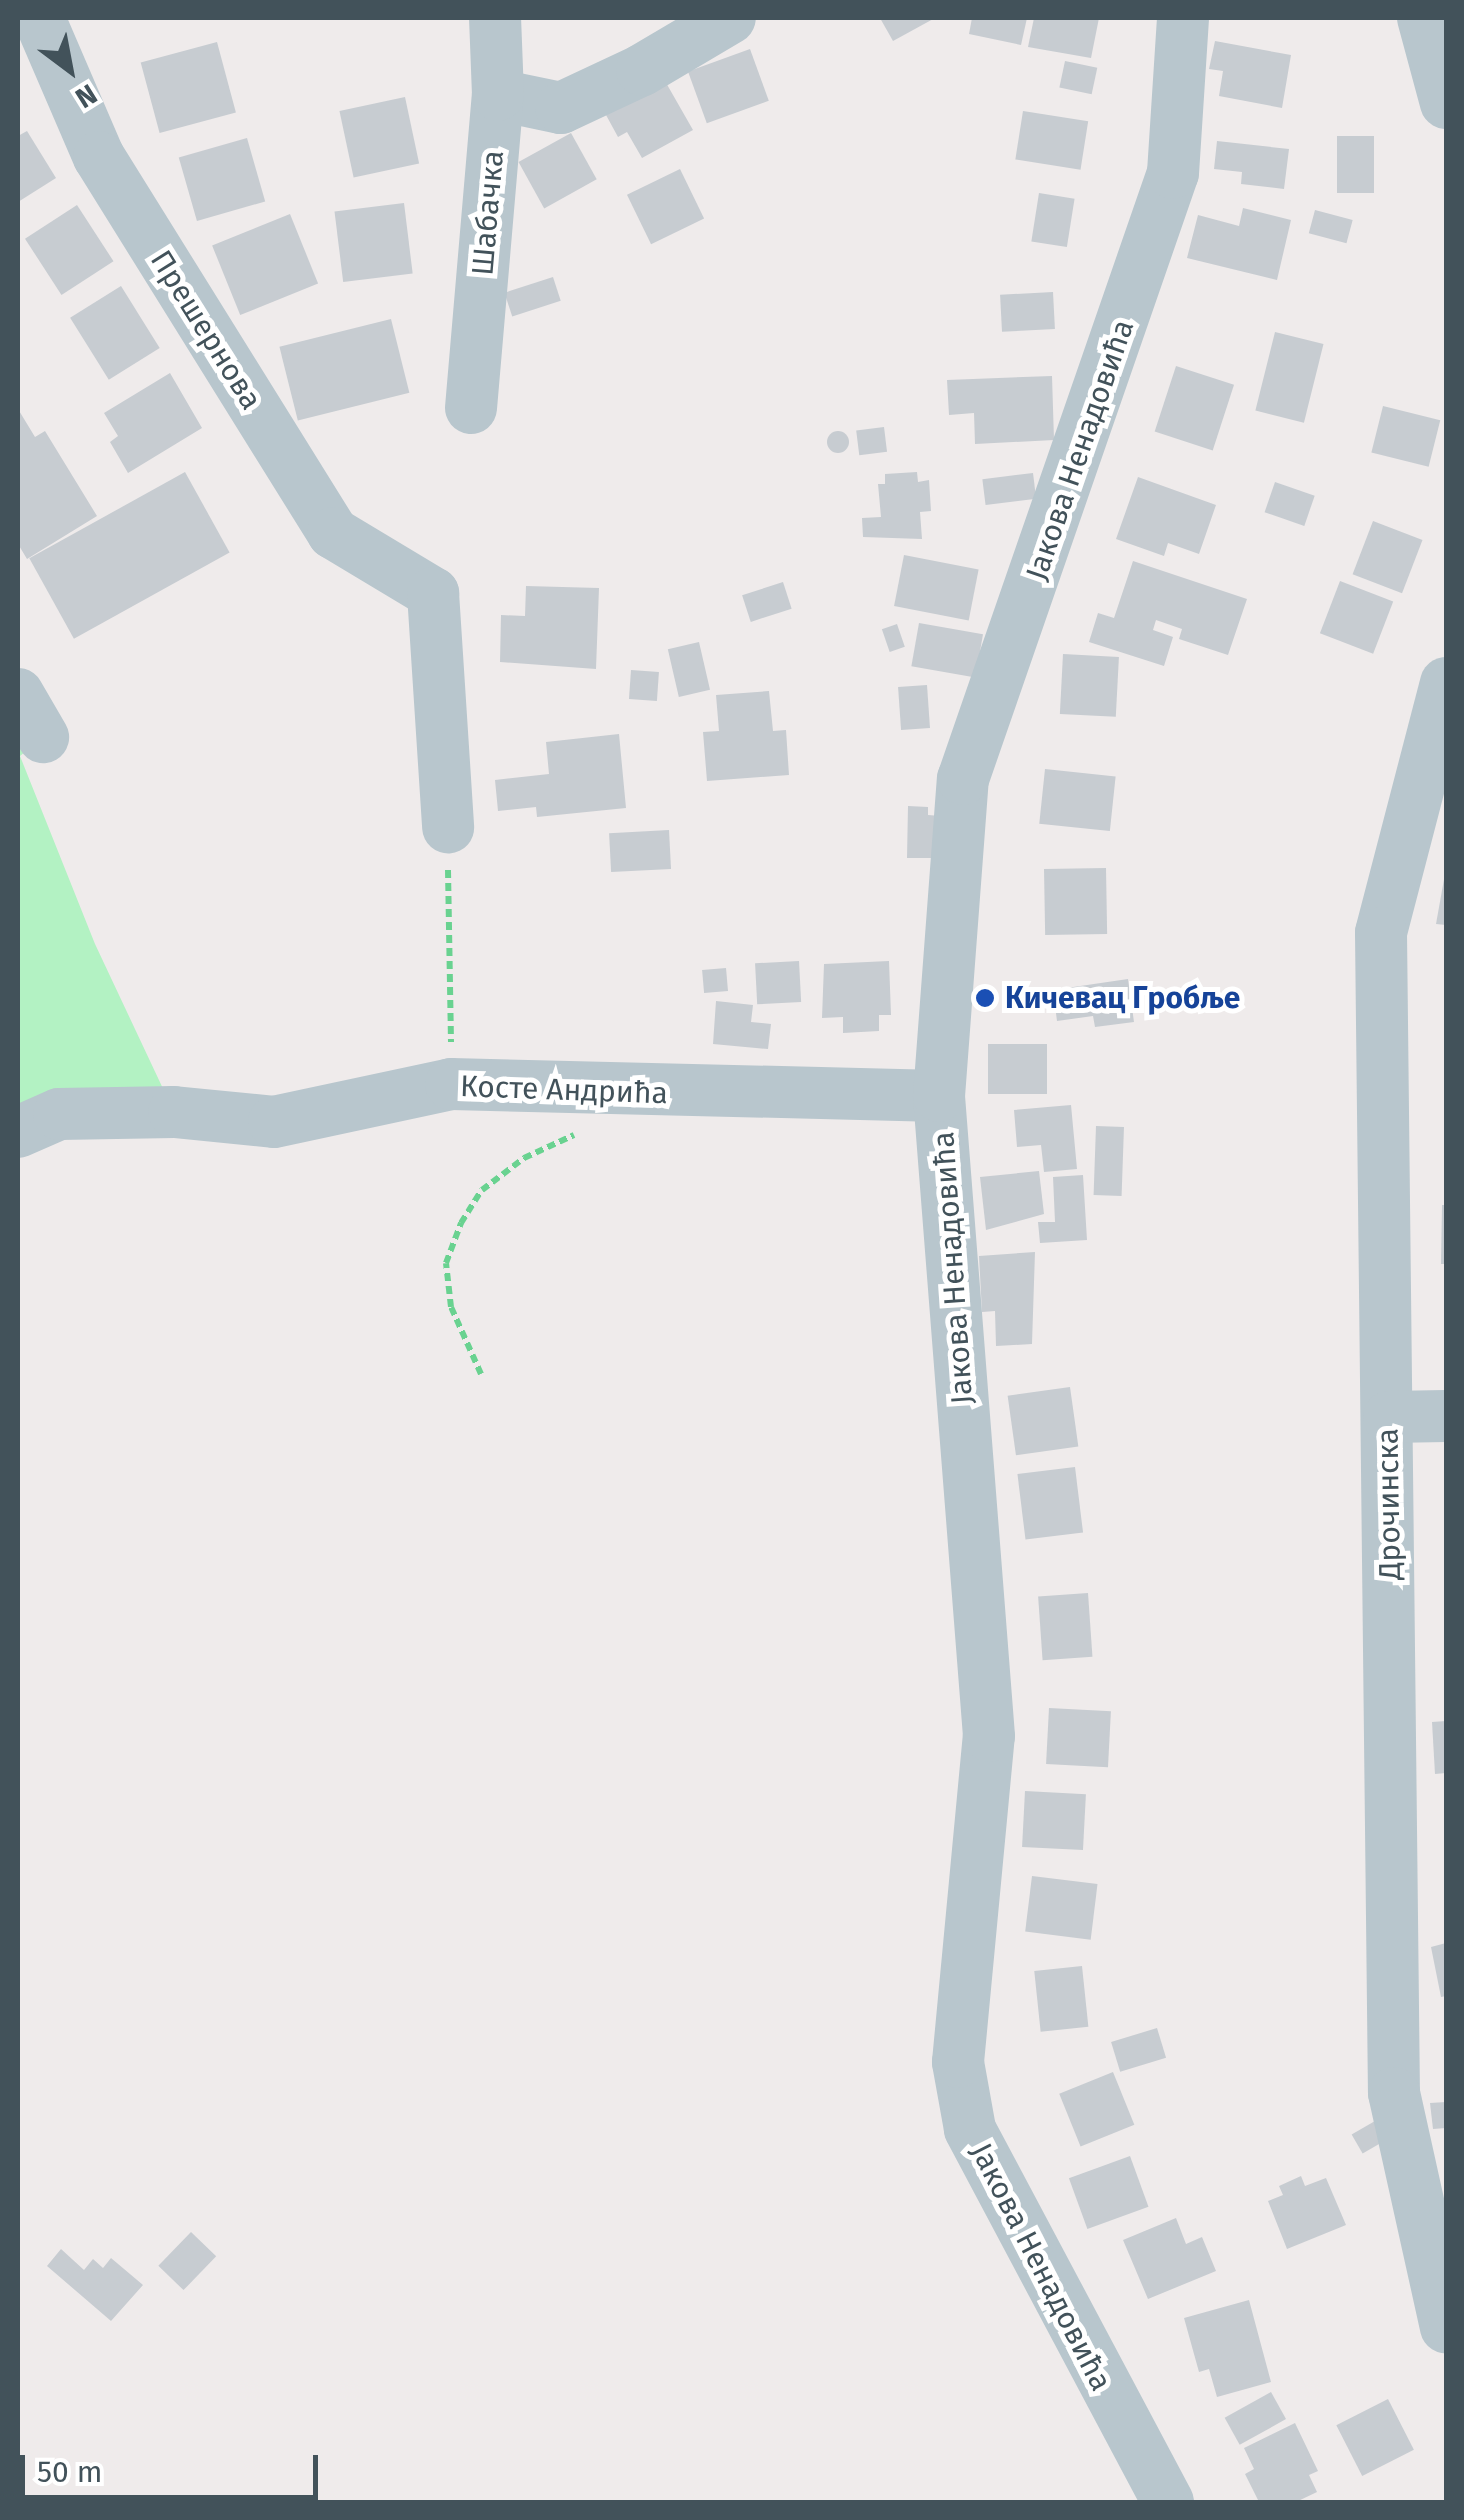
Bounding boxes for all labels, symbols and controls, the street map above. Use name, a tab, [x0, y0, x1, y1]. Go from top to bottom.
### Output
north arrow	[20, 20, 120, 120]
text: N	[70, 77, 103, 115]
street label: Шабачка	[465, 149, 511, 277]
street label: Прешернова	[143, 244, 269, 416]
street label: Јакова Ненадовића	[1019, 315, 1141, 585]
place label: Кичевац Гробље	[1005, 980, 1240, 1016]
marker: Кичевац Гробље	[974, 987, 996, 1009]
street label: Косте Андрића	[460, 1068, 668, 1112]
street label: Јакова Ненадовића	[926, 1130, 980, 1406]
street label: Дрочинска	[1370, 1428, 1408, 1580]
street label: Јакова Ненадовића	[963, 2137, 1119, 2397]
scale bar	[25, 2435, 322, 2497]
text: 50 m	[37, 2454, 102, 2490]

